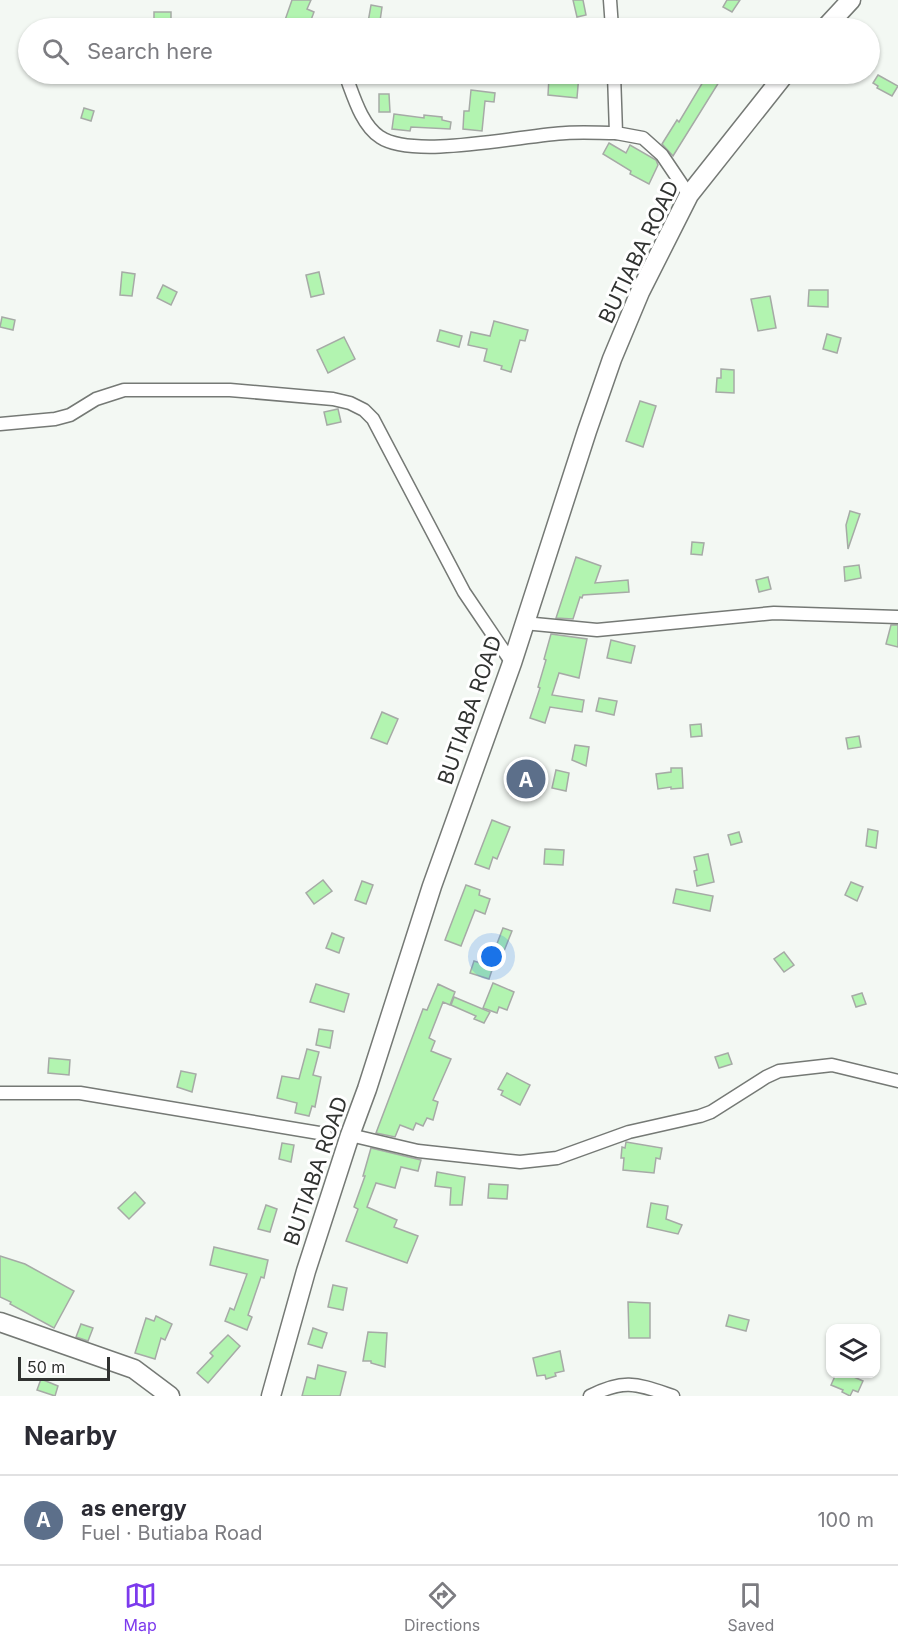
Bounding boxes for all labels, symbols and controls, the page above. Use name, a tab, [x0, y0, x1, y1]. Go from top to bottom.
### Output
search box	[18, 18, 880, 84]
icon: search	[39, 35, 72, 68]
text: Search here	[87, 38, 213, 64]
street label: BUTIABA ROAD	[593, 176, 684, 327]
street label: BUTIABA ROAD	[432, 632, 507, 788]
pin: A	[506, 756, 546, 802]
your location	[477, 942, 506, 971]
street label: BUTIABA ROAD	[278, 1093, 353, 1249]
map controls	[826, 1324, 880, 1378]
button: layers	[826, 1324, 880, 1378]
scale bar	[18, 1354, 110, 1382]
text: 50 m	[27, 1357, 65, 1377]
text: Nearby	[24, 1420, 117, 1451]
text: as energy	[81, 1495, 187, 1521]
text: A	[36, 1508, 51, 1532]
text: 100 m	[817, 1508, 874, 1532]
text: Fuel · Butiaba Road	[81, 1521, 263, 1545]
tab: Map	[124, 1579, 157, 1635]
tab: Directions	[404, 1579, 480, 1635]
tab: Saved	[728, 1579, 774, 1635]

